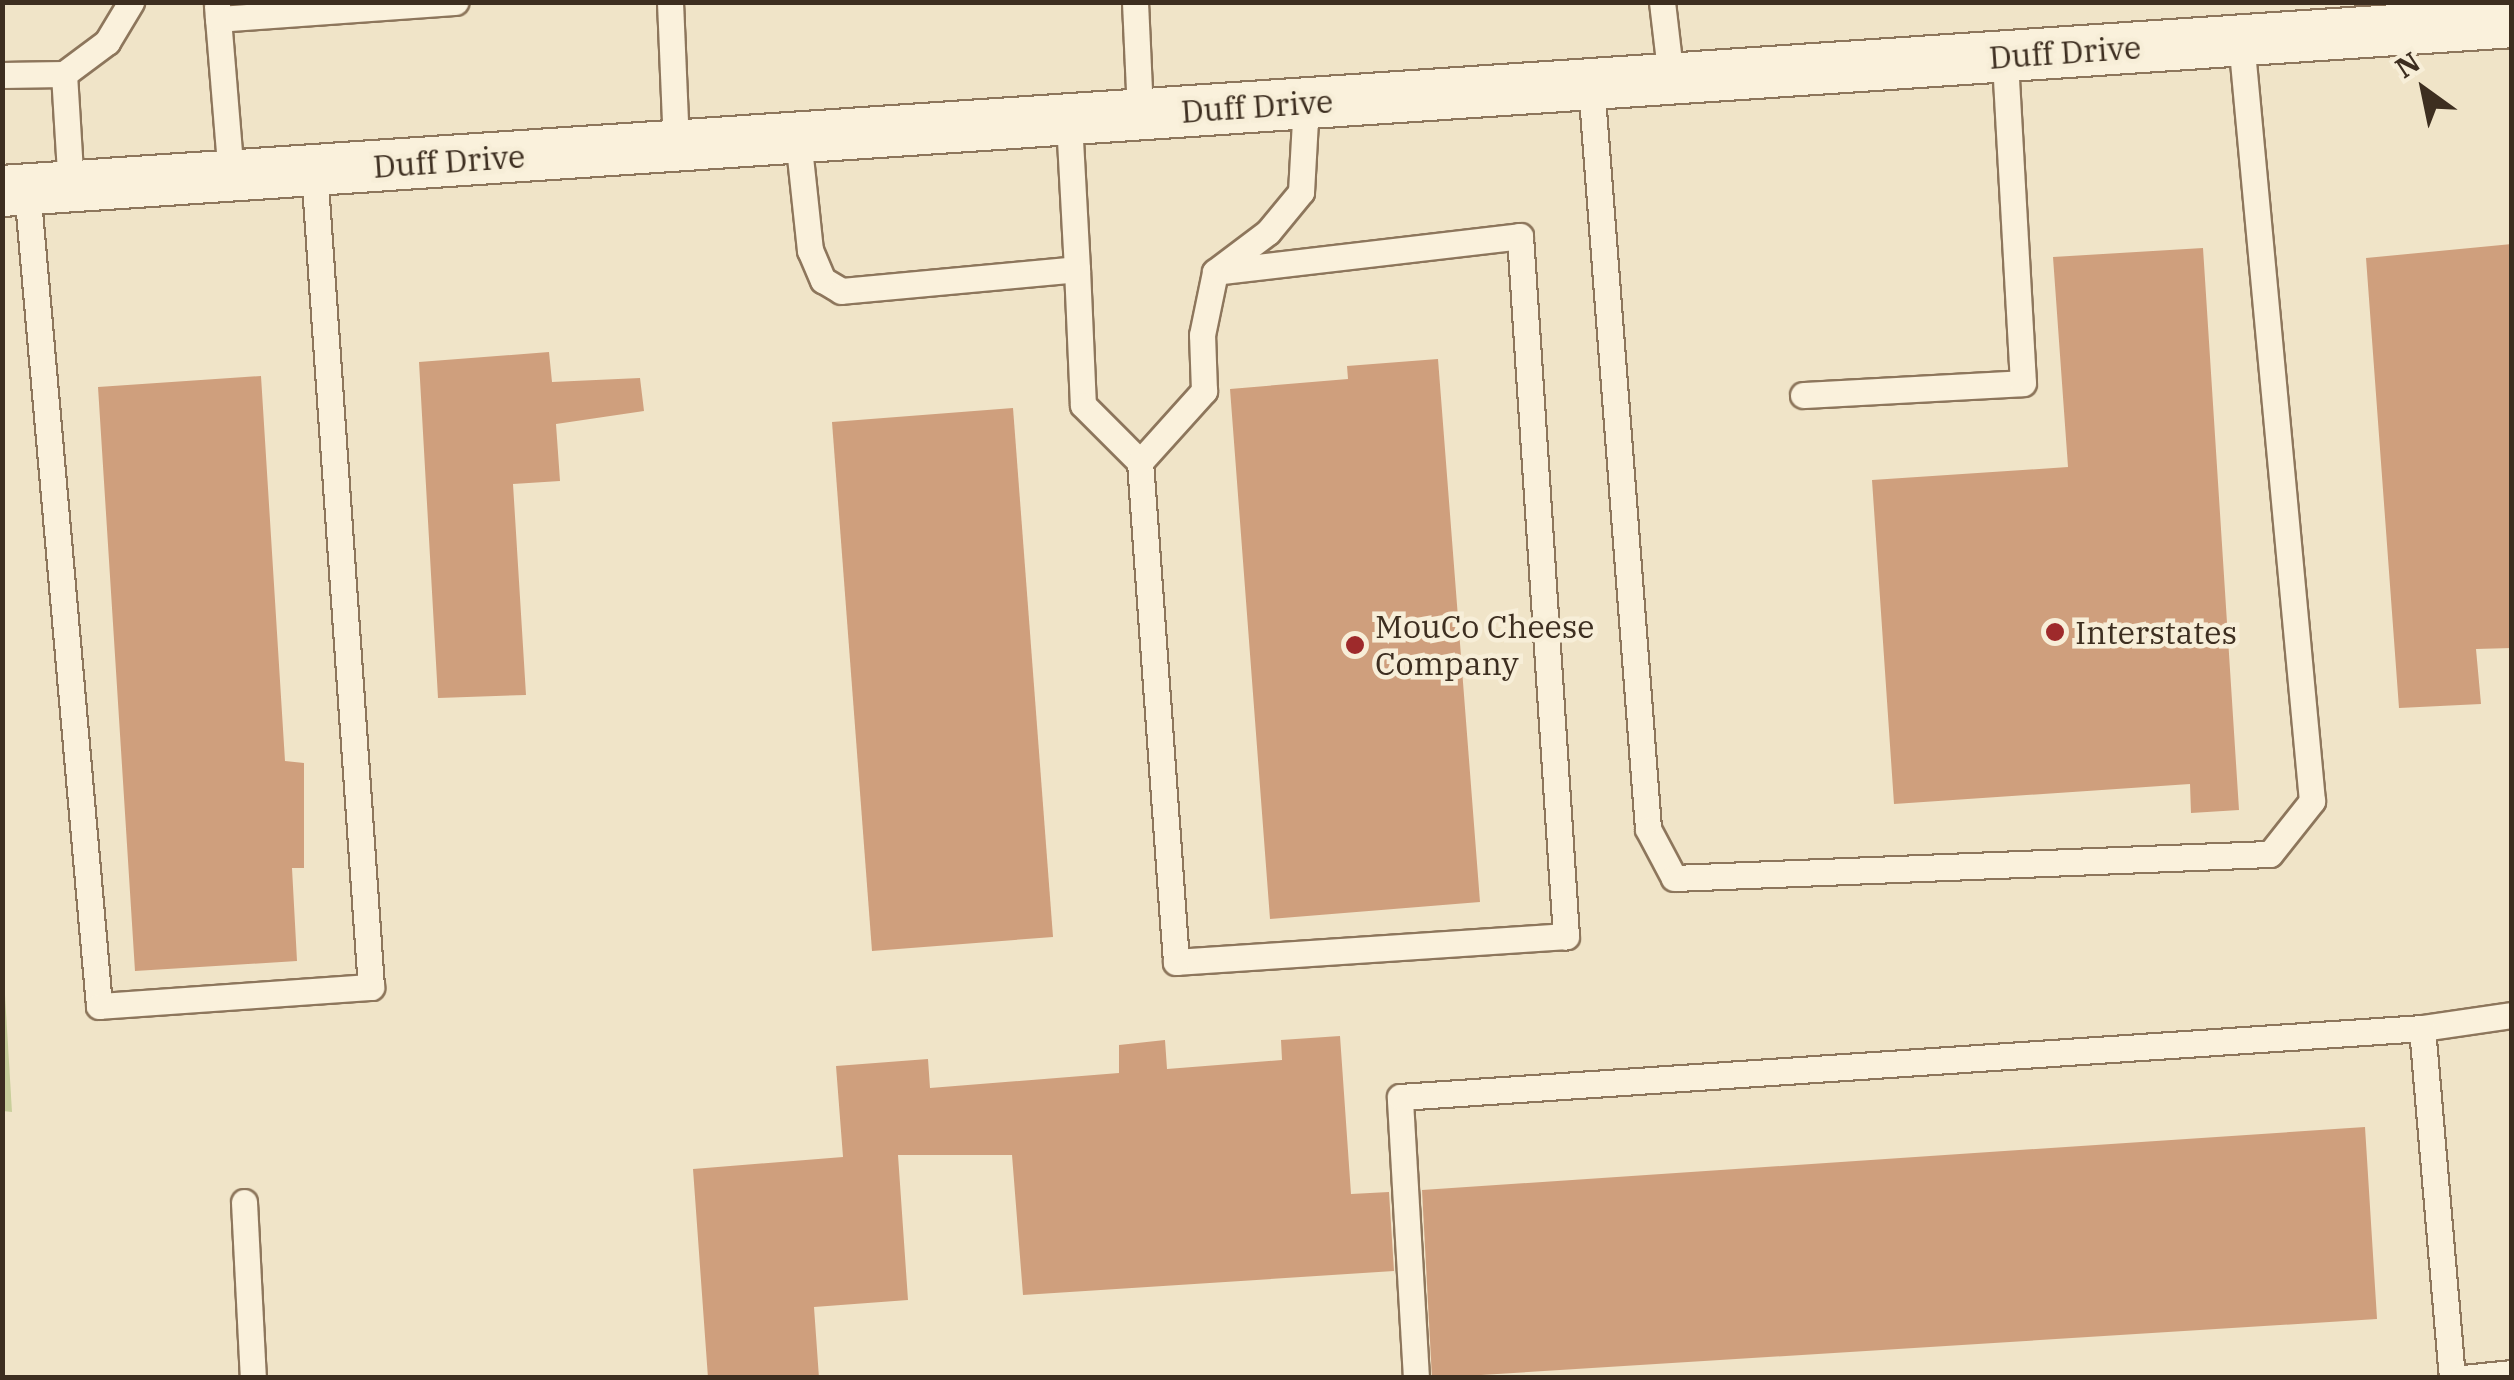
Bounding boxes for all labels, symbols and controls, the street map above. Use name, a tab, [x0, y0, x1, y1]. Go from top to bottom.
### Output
street label: Duff Drive	[1988, 28, 2142, 76]
north arrow	[2374, 40, 2474, 140]
text: N	[2388, 43, 2427, 86]
street label: Duff Drive	[1180, 82, 1334, 130]
street label: Duff Drive	[372, 137, 526, 185]
place label: MouCo Cheese Company	[1375, 608, 1594, 683]
place label: Interstates	[2075, 613, 2237, 651]
marker: Interstates	[2044, 621, 2066, 643]
marker: MouCo Cheese Company	[1344, 634, 1366, 656]

